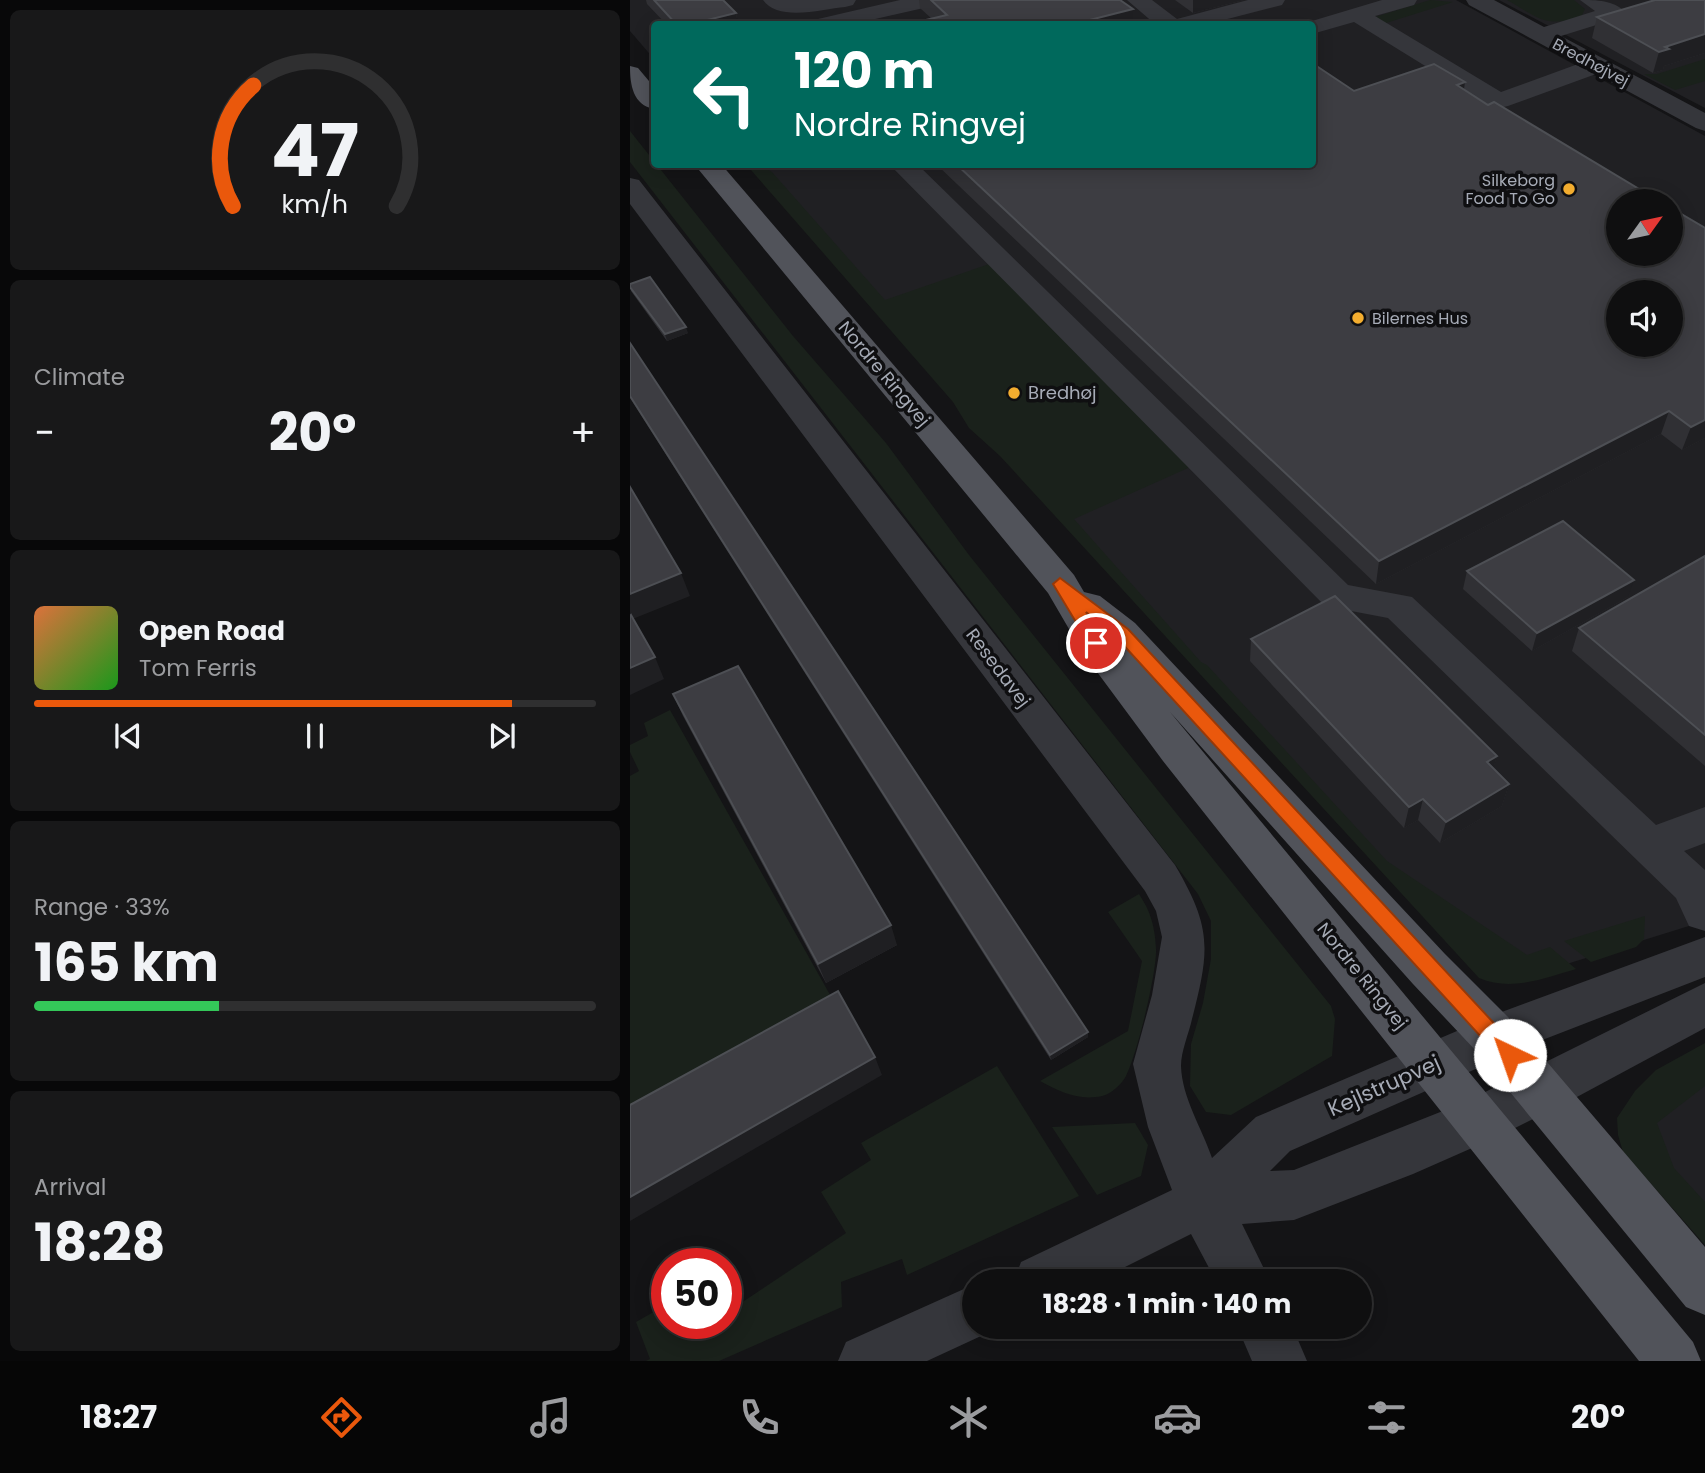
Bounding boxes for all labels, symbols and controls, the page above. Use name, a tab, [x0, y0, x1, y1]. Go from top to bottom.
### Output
street label: Bredhøjvej	[1548, 33, 1633, 92]
text: 120 m	[794, 37, 935, 105]
icon: left	[679, 49, 770, 140]
text: 47	[271, 100, 359, 201]
text: Nordre Ringvej	[794, 102, 1026, 147]
place label: Silkeborg Food To Go	[1466, 169, 1555, 210]
marker: Silkeborg Food To Go	[1561, 181, 1577, 197]
text: km/h	[282, 187, 348, 222]
north arrow	[1606, 189, 1684, 266]
map controls	[1606, 189, 1683, 357]
button: sound	[1606, 280, 1683, 357]
place label: Bilernes Hus	[1372, 307, 1468, 330]
marker: Bilernes Hus	[1350, 310, 1366, 326]
street label: Nordre Ringvej	[833, 316, 936, 432]
text: Climate	[34, 361, 125, 393]
place label: Bredhøj	[1028, 380, 1097, 405]
marker: Bredhøj	[1006, 385, 1022, 401]
text: 20°	[269, 396, 356, 469]
text: −	[34, 406, 55, 459]
text: +	[570, 406, 596, 459]
text: Open Road	[139, 613, 285, 649]
pin	[1066, 613, 1126, 673]
street label: Resedavej	[961, 623, 1036, 712]
icon: arrive	[1077, 624, 1115, 662]
text: Tom Ferris	[139, 652, 257, 684]
icon: previous	[109, 717, 147, 755]
icon: pause	[296, 717, 334, 755]
icon: next	[483, 717, 521, 755]
text: Range · 33%	[34, 891, 170, 923]
street label: Nordre Ringvej	[1312, 917, 1413, 1034]
text: 165 km	[34, 926, 219, 999]
position arrow	[1473, 1018, 1547, 1092]
street label: Kejlstrupvej	[1323, 1048, 1445, 1123]
text: Arrival	[34, 1171, 106, 1203]
text: 18:28	[34, 1206, 165, 1279]
speed limit sign: 50	[651, 1248, 742, 1339]
text: 18:28 · 1 min · 140 m	[1043, 1286, 1291, 1322]
icon: directions	[317, 1393, 366, 1442]
icon: music	[526, 1393, 575, 1442]
icon: phone	[735, 1393, 784, 1442]
icon: climate	[944, 1393, 993, 1442]
icon: car	[1153, 1393, 1202, 1442]
icon: filters	[1362, 1393, 1411, 1442]
text: 18:27	[80, 1394, 157, 1439]
text: 20°	[1571, 1394, 1625, 1439]

